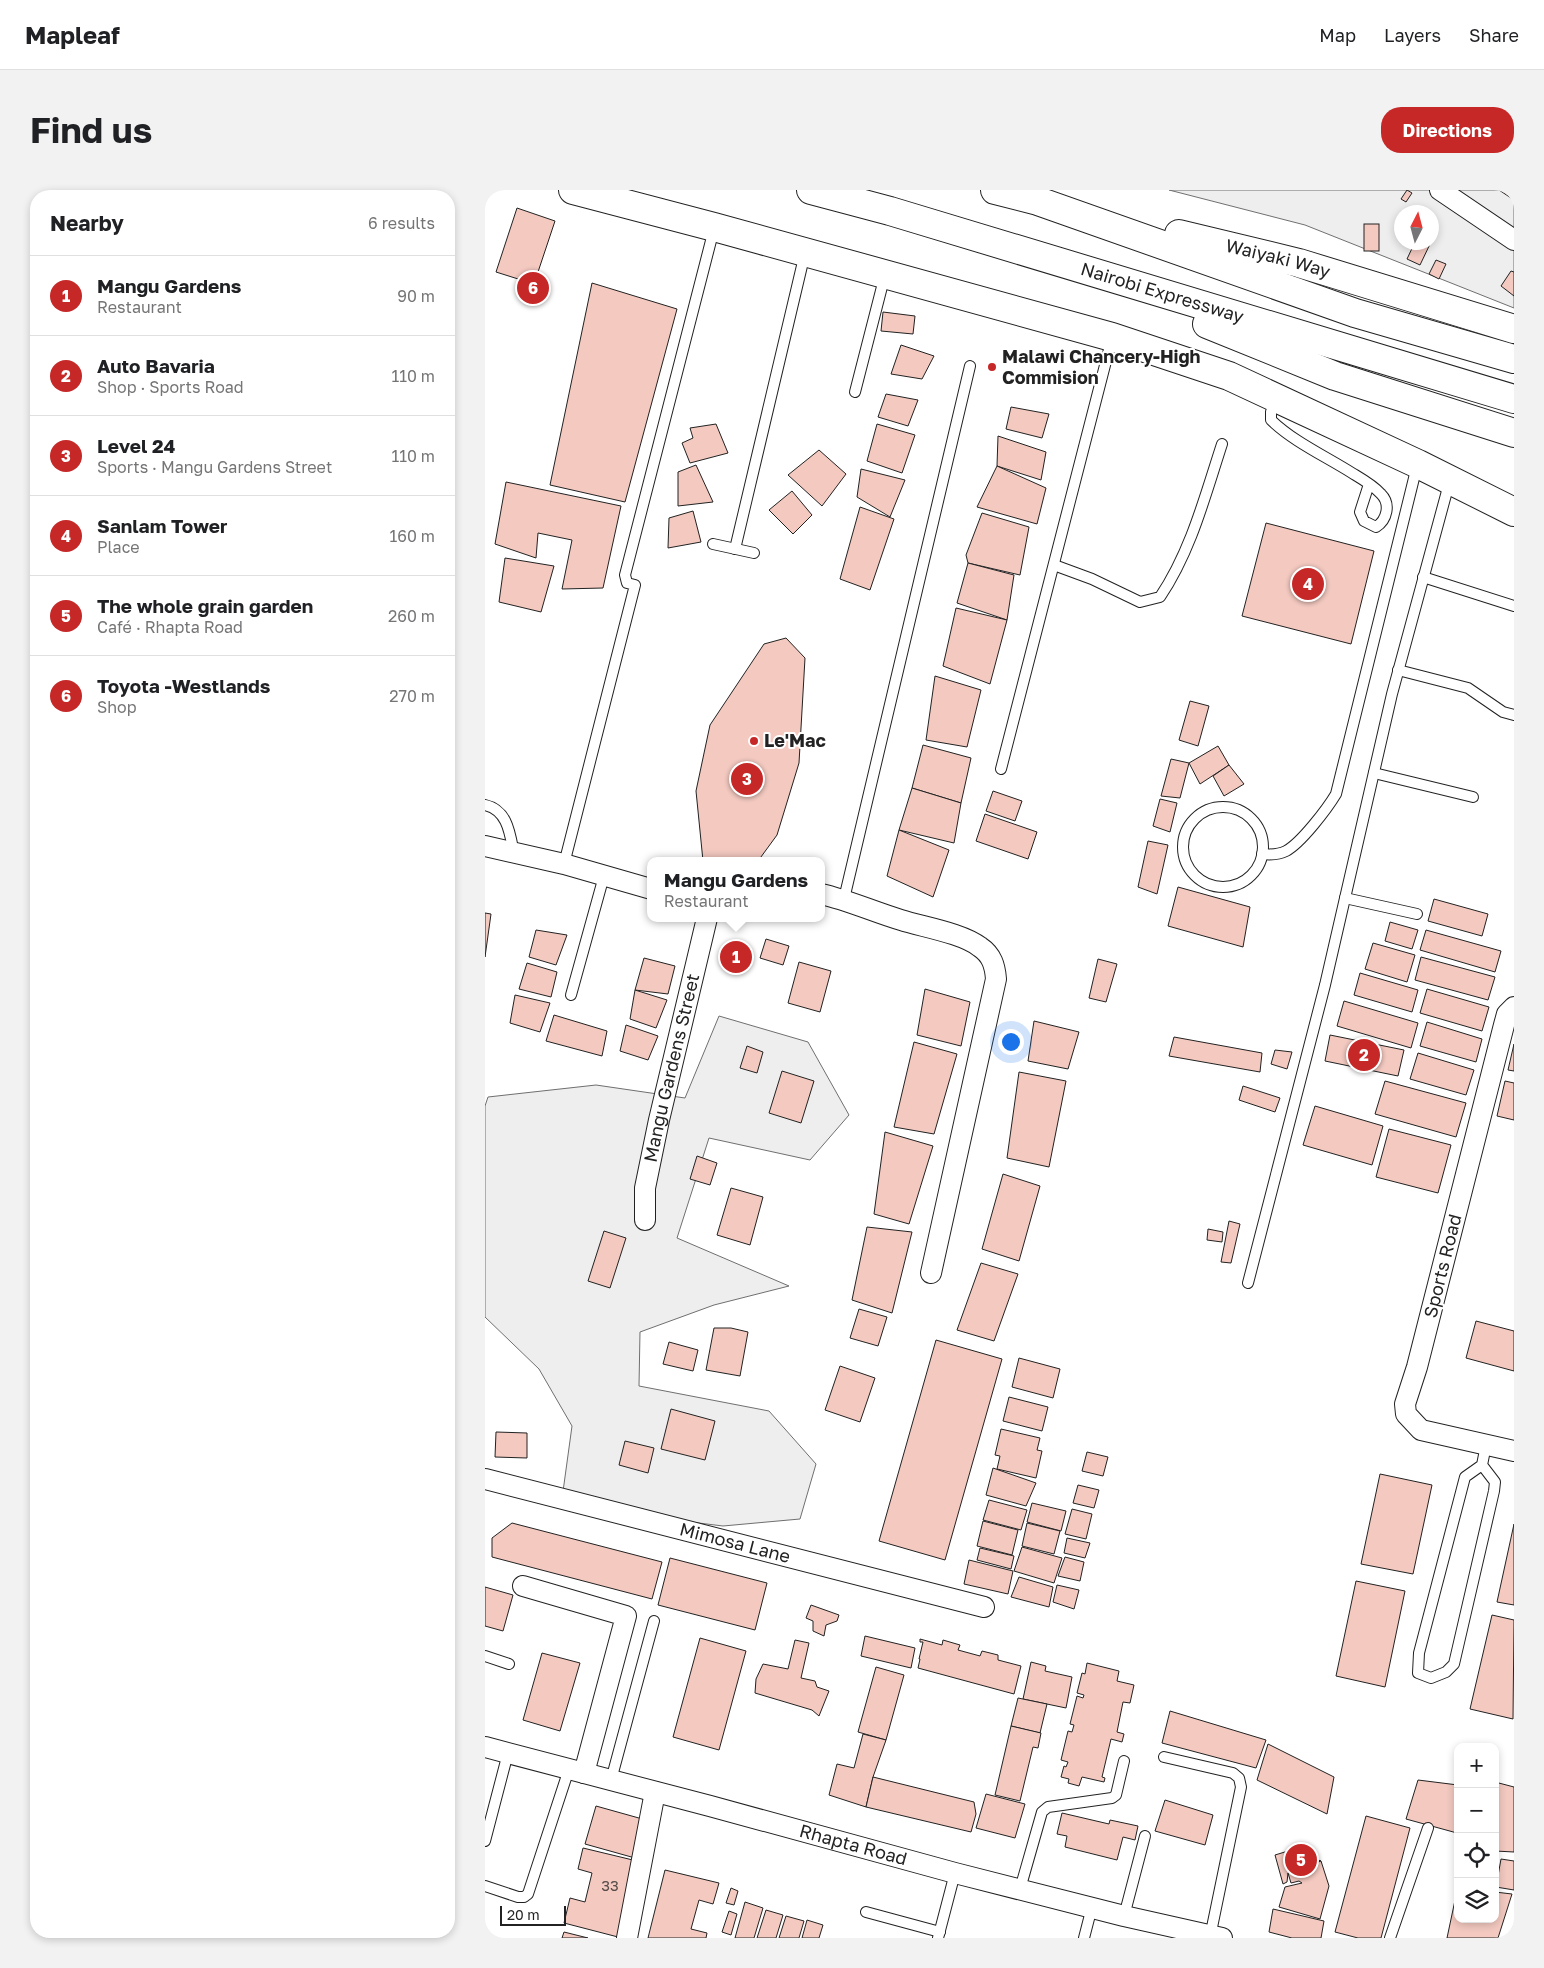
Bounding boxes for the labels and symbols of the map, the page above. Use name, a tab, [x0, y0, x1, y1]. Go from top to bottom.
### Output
north arrow	[1394, 205, 1439, 250]
street label: Waiyaki Way	[1224, 234, 1333, 282]
street label: Nairobi Expressway	[1078, 257, 1247, 327]
pin: 6	[517, 269, 549, 307]
place label: Malawi Chancery-High Commision	[1002, 345, 1201, 388]
marker: Malawi Chancery-High Commision	[986, 361, 998, 373]
pin: 4	[1292, 565, 1324, 603]
place label: Le'Mac	[764, 729, 826, 751]
marker: Le'Mac	[748, 735, 760, 747]
pin: 3	[731, 760, 763, 798]
pin: 1	[720, 938, 752, 976]
street label: Mangu Gardens Street	[639, 971, 703, 1164]
your location	[998, 1029, 1024, 1055]
pin: 2	[1348, 1036, 1380, 1074]
street label: Sports Road	[1419, 1212, 1466, 1320]
street label: Mimosa Lane	[677, 1517, 793, 1567]
street label: Rhapta Road	[797, 1819, 910, 1869]
pin: 5	[1285, 1841, 1317, 1879]
house number: 33	[601, 1876, 619, 1894]
scale bar	[500, 1903, 566, 1926]

